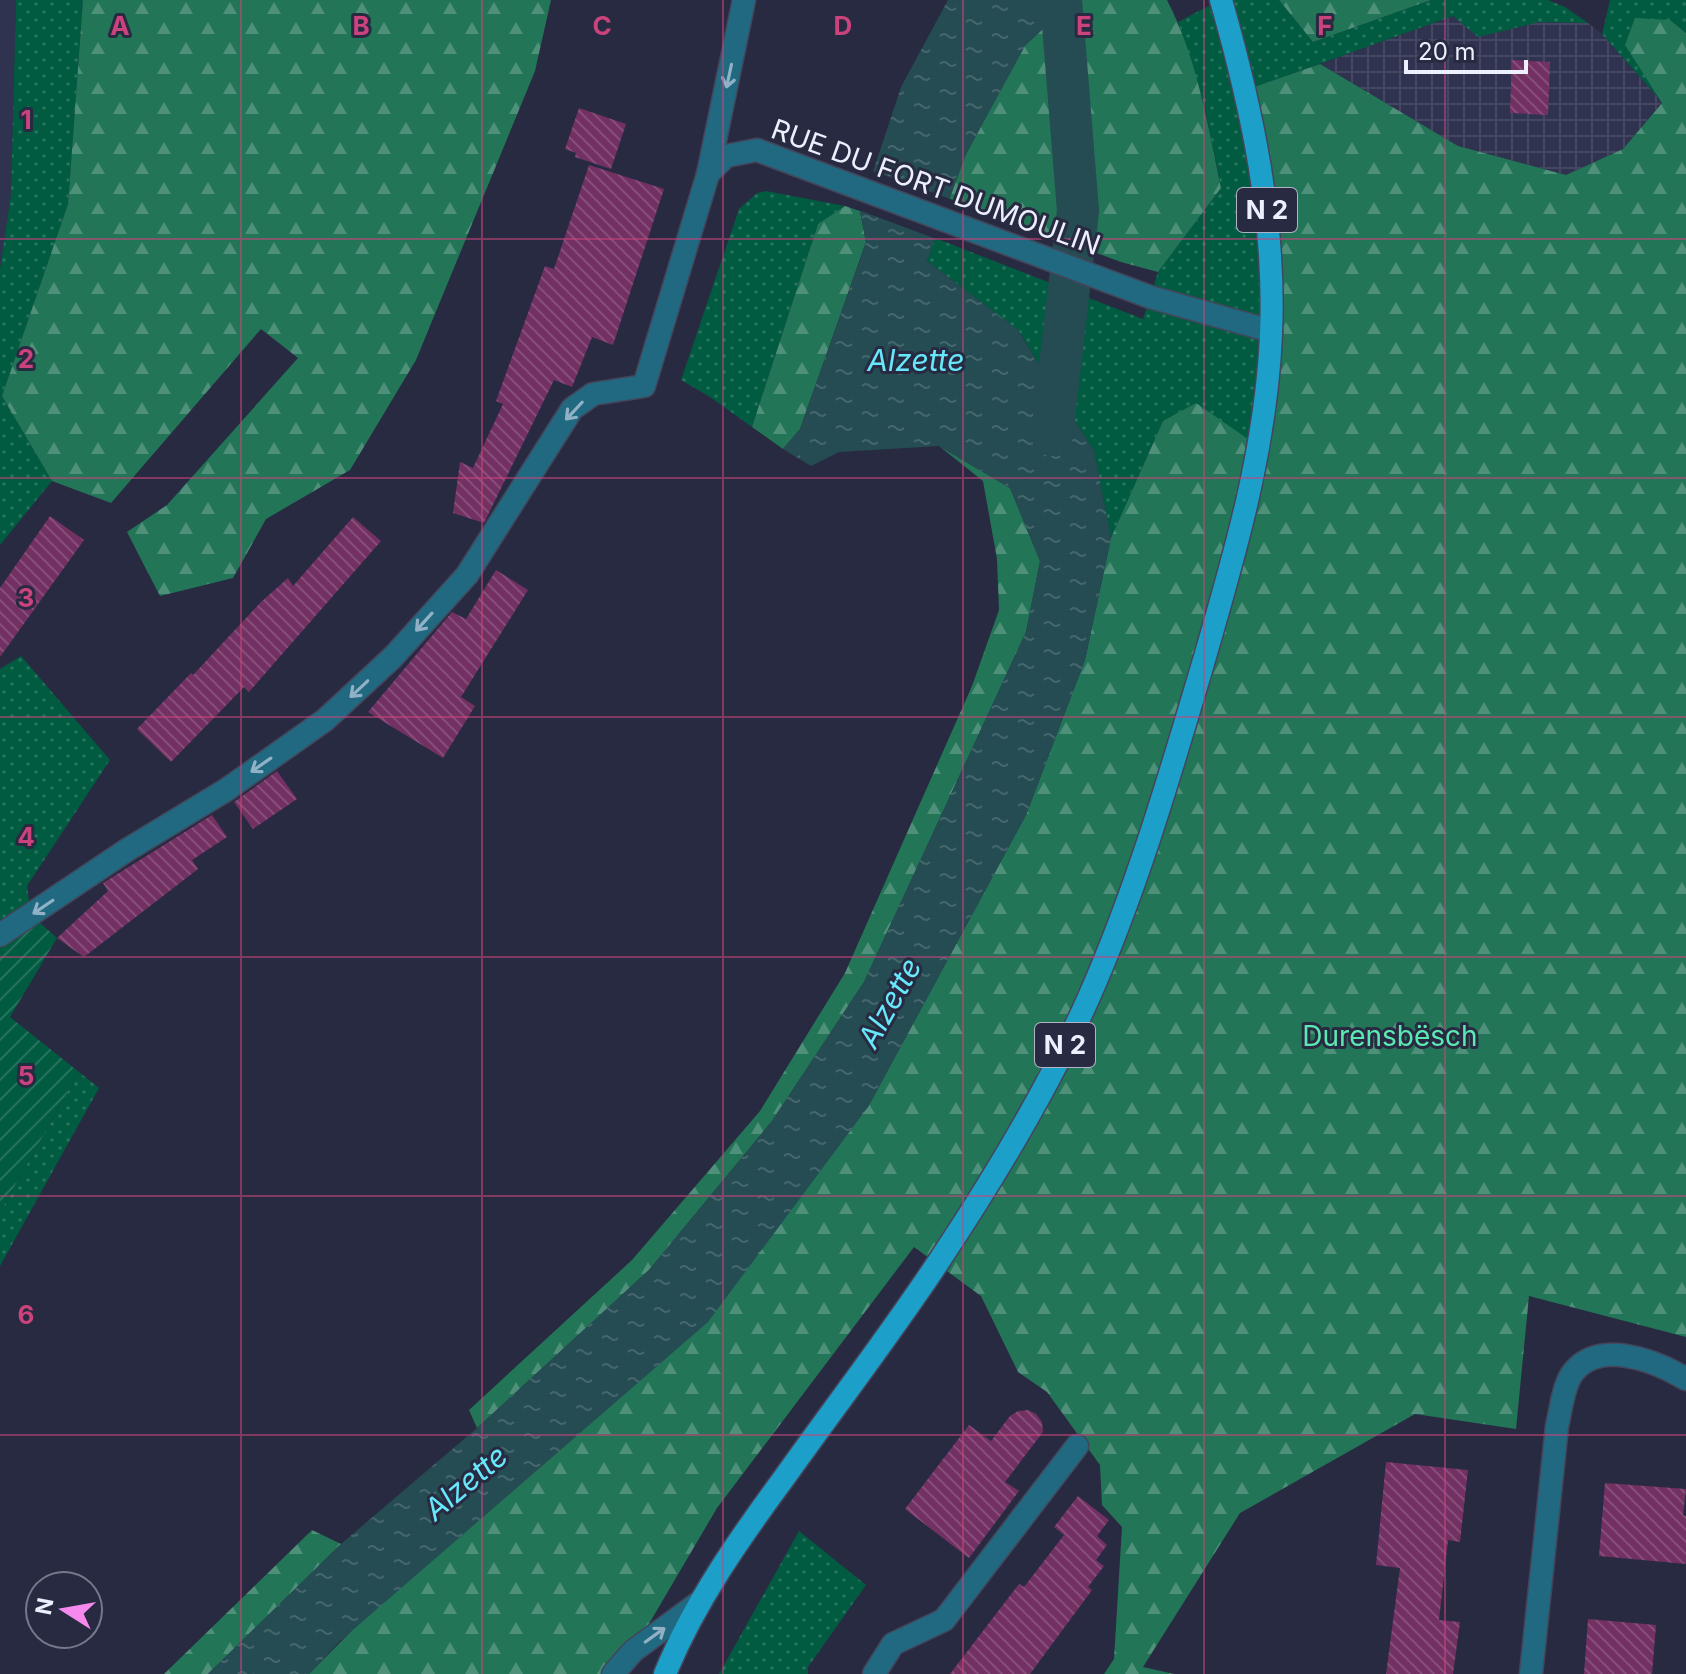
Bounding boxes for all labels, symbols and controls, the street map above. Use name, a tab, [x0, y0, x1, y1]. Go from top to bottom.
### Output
text: A	[110, 10, 130, 41]
text: B	[352, 10, 370, 41]
text: C	[592, 10, 612, 41]
text: D	[834, 10, 852, 41]
text: E	[1076, 10, 1092, 41]
text: F	[1317, 10, 1333, 41]
scale bar	[1406, 24, 1526, 74]
text: 20 m	[1418, 37, 1476, 66]
one-way arrow	[721, 63, 736, 89]
text: 1	[20, 104, 32, 135]
street label: RUE DU FORT DUMOULIN	[767, 112, 1105, 262]
road number: N 2	[1237, 188, 1297, 232]
water label: Alzette	[866, 342, 965, 378]
text: 2	[18, 343, 34, 374]
one-way arrow	[564, 401, 583, 421]
text: 3	[18, 582, 34, 613]
one-way arrow	[416, 612, 434, 632]
one-way arrow	[350, 679, 370, 697]
one-way arrow	[251, 757, 273, 773]
text: 4	[17, 821, 35, 852]
one-way arrow	[33, 898, 55, 915]
water label: Alzette	[849, 951, 928, 1055]
park label: Durensbësch	[1302, 1019, 1478, 1053]
road number: N 2	[1035, 1023, 1095, 1067]
text: 5	[18, 1060, 34, 1091]
text: 6	[18, 1299, 34, 1330]
water label: Alzette	[416, 1437, 514, 1528]
north arrow	[24, 1570, 104, 1650]
text: N	[30, 1595, 59, 1617]
one-way arrow	[643, 1627, 665, 1643]

